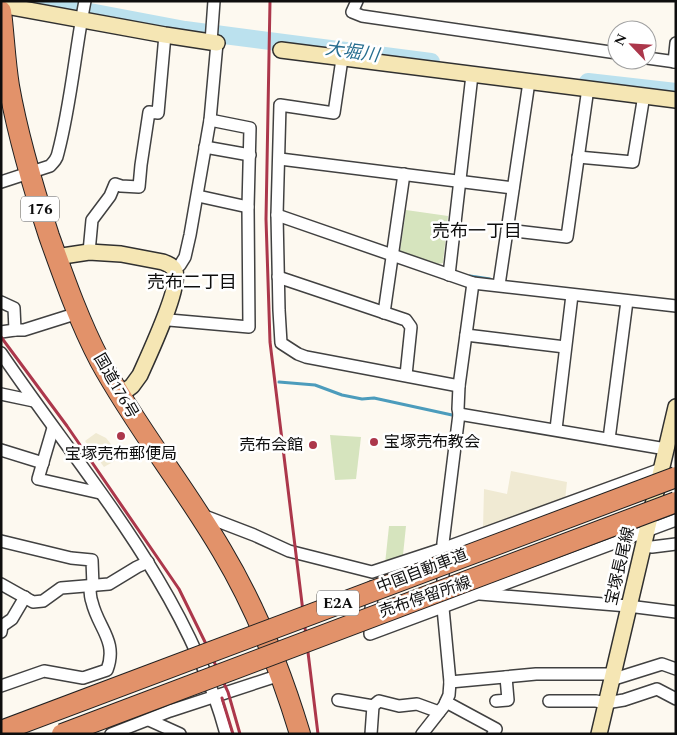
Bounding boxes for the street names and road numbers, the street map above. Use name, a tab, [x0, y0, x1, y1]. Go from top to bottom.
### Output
road number: 176	[21, 196, 59, 222]
street label: 国道176号	[88, 349, 144, 423]
street label: 宝塚長尾線	[599, 524, 641, 608]
street label: 中国自動車道	[373, 543, 471, 599]
street label: 売布停留所線	[376, 570, 474, 624]
road number: E2A	[317, 590, 359, 616]

